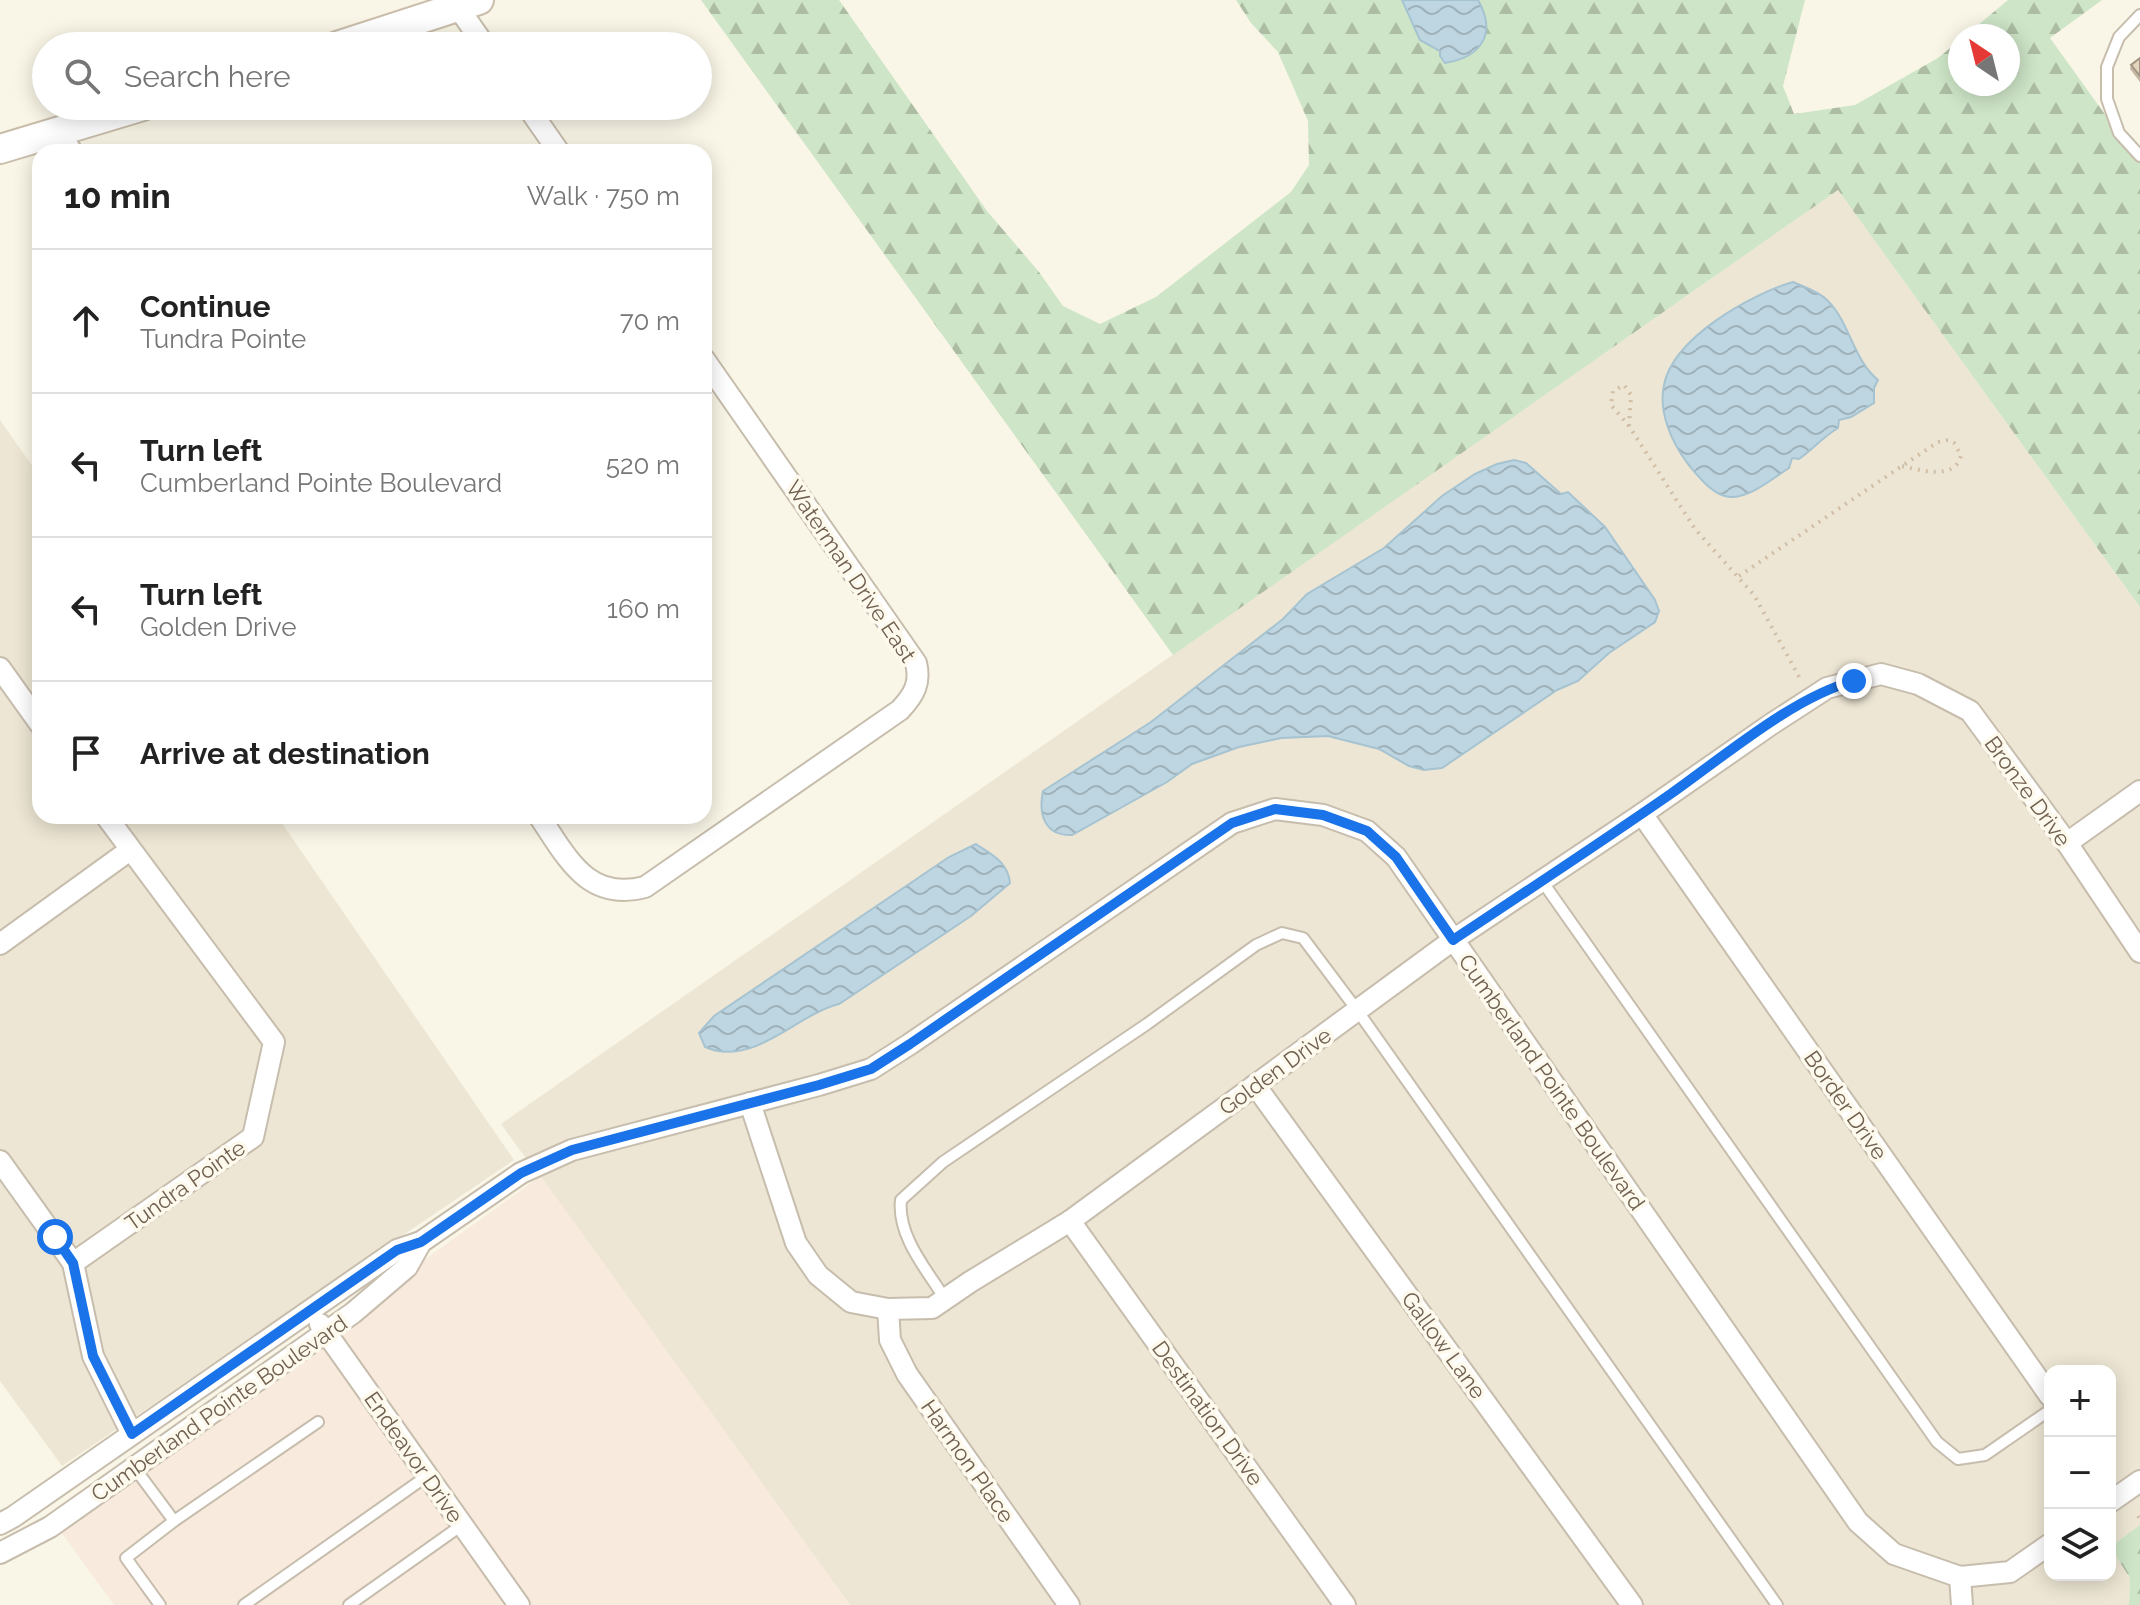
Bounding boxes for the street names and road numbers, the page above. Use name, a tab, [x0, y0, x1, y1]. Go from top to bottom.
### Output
street label: Waterman Drive East	[780, 475, 922, 667]
street label: Bronze Drive	[1979, 731, 2077, 851]
street label: Cumberland Pointe Boulevard	[1453, 949, 1651, 1215]
street label: Golden Drive	[1214, 1022, 1336, 1120]
street label: Border Drive	[1799, 1045, 1893, 1165]
street label: Tundra Pointe	[120, 1134, 250, 1236]
street label: Gallow Lane	[1396, 1286, 1492, 1404]
street label: Cumberland Pointe Boulevard	[86, 1309, 352, 1507]
street label: Destination Drive	[1147, 1336, 1269, 1490]
street label: Endeavor Drive	[359, 1386, 469, 1528]
street label: Harmon Place	[916, 1395, 1020, 1528]

